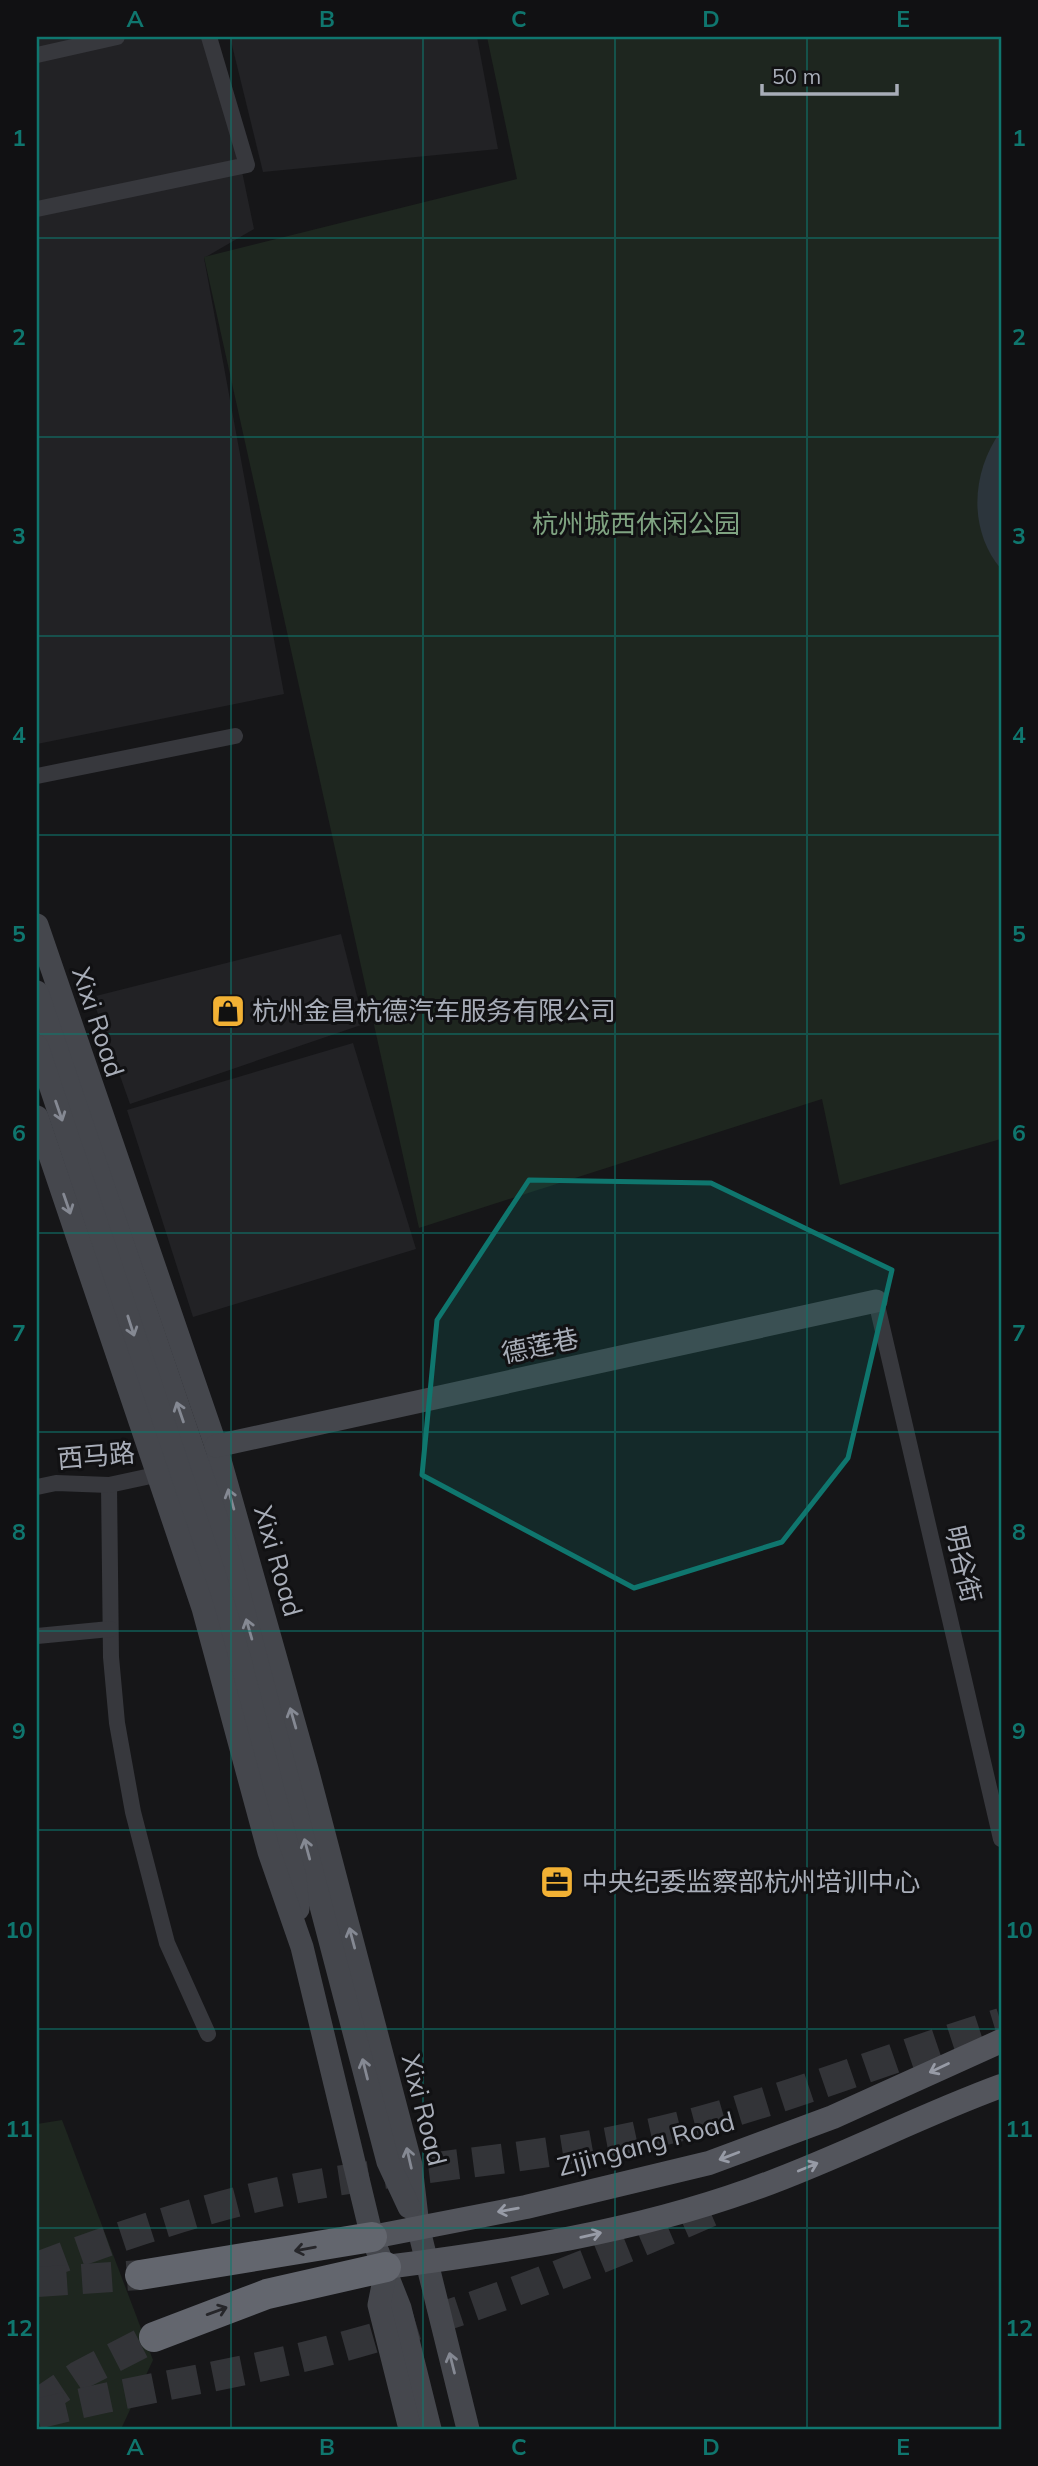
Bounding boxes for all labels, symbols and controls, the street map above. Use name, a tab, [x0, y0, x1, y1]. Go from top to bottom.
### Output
text: A	[126, 4, 144, 33]
text: B	[319, 4, 335, 33]
text: C	[511, 4, 527, 33]
text: D	[702, 4, 720, 33]
text: E	[896, 4, 910, 33]
scale bar	[762, 52, 896, 96]
text: 50 m	[772, 63, 821, 89]
text: 1	[12, 123, 26, 152]
text: 1	[1012, 123, 1026, 152]
text: 2	[12, 322, 26, 351]
text: 2	[1012, 322, 1026, 351]
park label: 杭州城西休闲公园	[532, 507, 740, 540]
text: 3	[12, 521, 26, 550]
text: 3	[1012, 521, 1026, 550]
text: 4	[12, 720, 26, 749]
text: 4	[1012, 720, 1026, 749]
text: 5	[12, 919, 26, 948]
text: 5	[1012, 919, 1026, 948]
street label: Xixi Road	[65, 963, 132, 1081]
shop icon: 杭州金昌杭德汽车服务有限公司	[209, 992, 247, 1030]
place label: 杭州金昌杭德汽车服务有限公司	[252, 994, 616, 1027]
one-way arrow	[53, 1099, 66, 1121]
text: 6	[12, 1118, 26, 1147]
text: 6	[1012, 1118, 1026, 1147]
one-way arrow	[62, 1193, 74, 1215]
one-way arrow	[126, 1315, 138, 1337]
text: 7	[12, 1318, 26, 1347]
text: 7	[1012, 1318, 1026, 1347]
street label: 德莲巷	[498, 1321, 581, 1370]
one-way arrow	[173, 1402, 185, 1424]
street label: 西马路	[56, 1436, 136, 1475]
one-way arrow	[224, 1489, 237, 1511]
street label: Xixi Road	[247, 1502, 310, 1620]
text: 8	[12, 1517, 26, 1546]
text: 8	[1012, 1517, 1026, 1546]
street label: 明谷街	[939, 1522, 988, 1606]
one-way arrow	[242, 1618, 255, 1640]
one-way arrow	[286, 1708, 299, 1730]
text: 9	[12, 1716, 26, 1745]
text: 9	[1012, 1716, 1026, 1745]
one-way arrow	[300, 1838, 313, 1861]
office icon: 中央纪委监察部杭州培训中心	[538, 1863, 576, 1901]
place label: 中央纪委监察部杭州培训中心	[582, 1865, 920, 1898]
text: 10	[5, 1915, 33, 1944]
text: 10	[1005, 1915, 1033, 1944]
one-way arrow	[345, 1927, 358, 1950]
street label: Xixi Road	[395, 2051, 454, 2169]
one-way arrow	[358, 2058, 371, 2081]
one-way arrow	[929, 2062, 950, 2075]
street label: Zijingang Road	[554, 2104, 738, 2183]
text: 11	[5, 2114, 33, 2143]
text: 11	[1005, 2114, 1033, 2143]
one-way arrow	[402, 2147, 415, 2170]
one-way arrow	[719, 2150, 741, 2163]
one-way arrow	[797, 2159, 818, 2172]
one-way arrow	[497, 2204, 520, 2217]
one-way arrow	[579, 2228, 602, 2241]
one-way arrow	[294, 2243, 317, 2257]
one-way arrow	[206, 2304, 228, 2316]
text: 12	[5, 2313, 33, 2342]
text: 12	[1005, 2313, 1033, 2342]
one-way arrow	[445, 2352, 458, 2375]
text: A	[126, 2432, 144, 2461]
text: B	[319, 2432, 335, 2461]
text: C	[511, 2432, 527, 2461]
text: D	[702, 2432, 720, 2461]
text: E	[896, 2432, 910, 2461]

